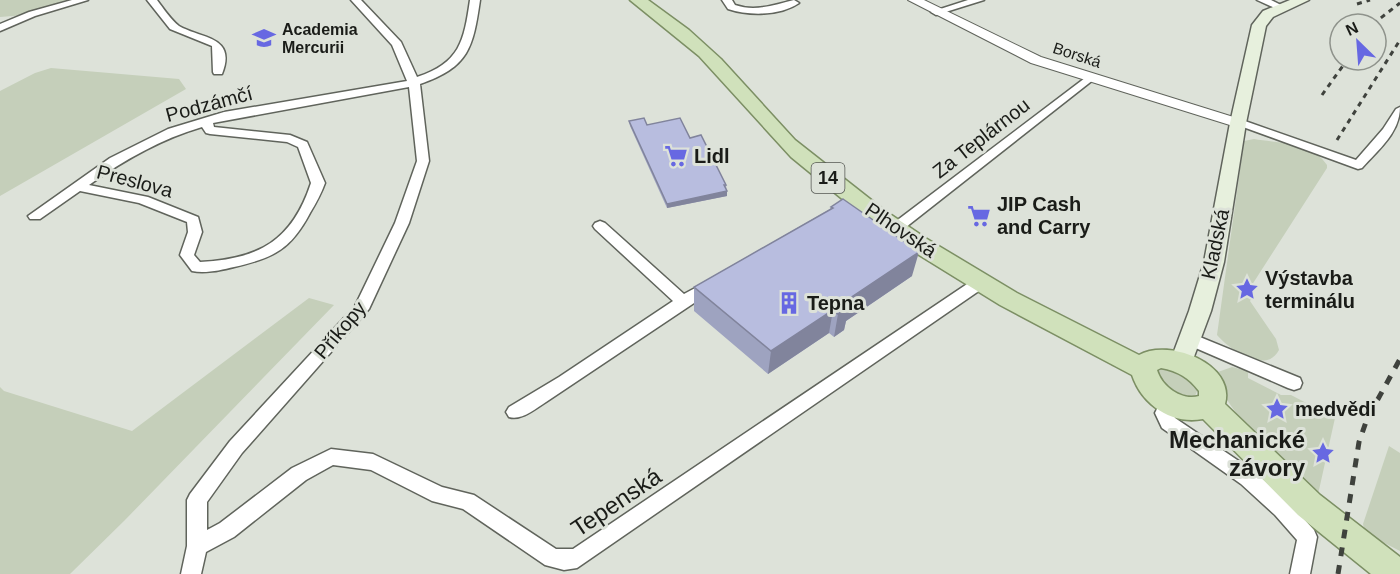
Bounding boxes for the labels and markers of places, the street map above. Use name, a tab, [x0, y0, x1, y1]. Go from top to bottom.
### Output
place label: Academia Mercurii	[282, 21, 358, 56]
school or university icon: Academia Mercurii	[251, 25, 277, 51]
supermarket icon: Lidl	[663, 143, 689, 169]
place label: Lidl	[694, 145, 730, 167]
place label: JIP Cash and Carry	[997, 193, 1091, 238]
supermarket icon: JIP Cash and Carry	[966, 203, 992, 229]
place label: Výstavba terminálu	[1265, 267, 1355, 312]
place icon: Výstavba terminálu	[1234, 276, 1260, 302]
building icon: Tepna	[776, 290, 802, 316]
place label: Tepna	[807, 292, 865, 314]
place icon: medvědi	[1264, 396, 1290, 422]
place label: medvědi	[1295, 398, 1376, 420]
place label: Mechanické závory	[1169, 426, 1306, 481]
place icon: Mechanické závory	[1310, 440, 1336, 466]

